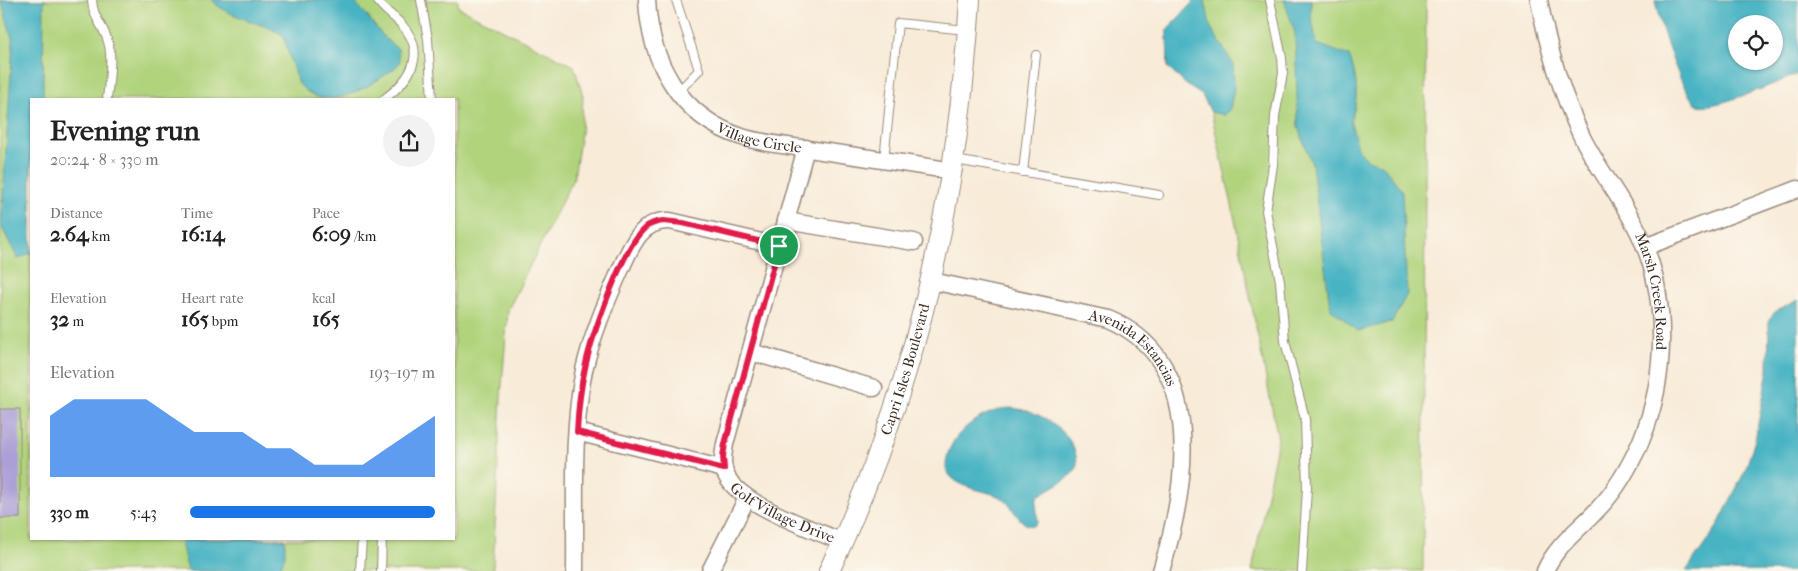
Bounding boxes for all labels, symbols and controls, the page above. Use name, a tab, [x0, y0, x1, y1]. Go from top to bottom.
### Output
map controls	[1728, 15, 1783, 70]
button: locate	[1728, 15, 1783, 70]
text: Evening run	[50, 114, 200, 147]
button: share	[383, 115, 435, 167]
street label: Village Circle	[713, 118, 803, 157]
text: 20:24 · 8 × 330 m	[50, 150, 158, 169]
text: Distance	[50, 205, 103, 222]
text: Time	[181, 205, 213, 222]
text: Pace	[312, 205, 340, 222]
text: 2.64	[50, 222, 89, 246]
text: 16:14	[181, 222, 225, 246]
text: 6:09	[312, 222, 351, 246]
pin	[758, 225, 800, 267]
text: km	[89, 228, 110, 245]
text: /km	[351, 228, 376, 245]
street label: Marsh Creek Road	[1631, 230, 1670, 351]
icon: arrive	[765, 232, 793, 260]
text: Elevation	[50, 290, 107, 307]
text: Heart rate	[181, 290, 244, 307]
text: kcal	[312, 290, 336, 307]
street label: Capri Isles Boulevard	[877, 301, 934, 437]
street label: Avenida Estancias	[1086, 306, 1181, 389]
text: 32	[50, 307, 69, 331]
text: 165	[181, 307, 209, 331]
text: 165	[312, 307, 340, 331]
text: m	[69, 313, 84, 330]
text: bpm	[209, 313, 238, 330]
text: Elevation	[50, 363, 115, 382]
text: 193–197 m	[369, 363, 435, 382]
street label: Golf Village Drive	[726, 478, 838, 547]
text: 330 m	[50, 503, 89, 522]
text: 5:43	[130, 503, 157, 522]

